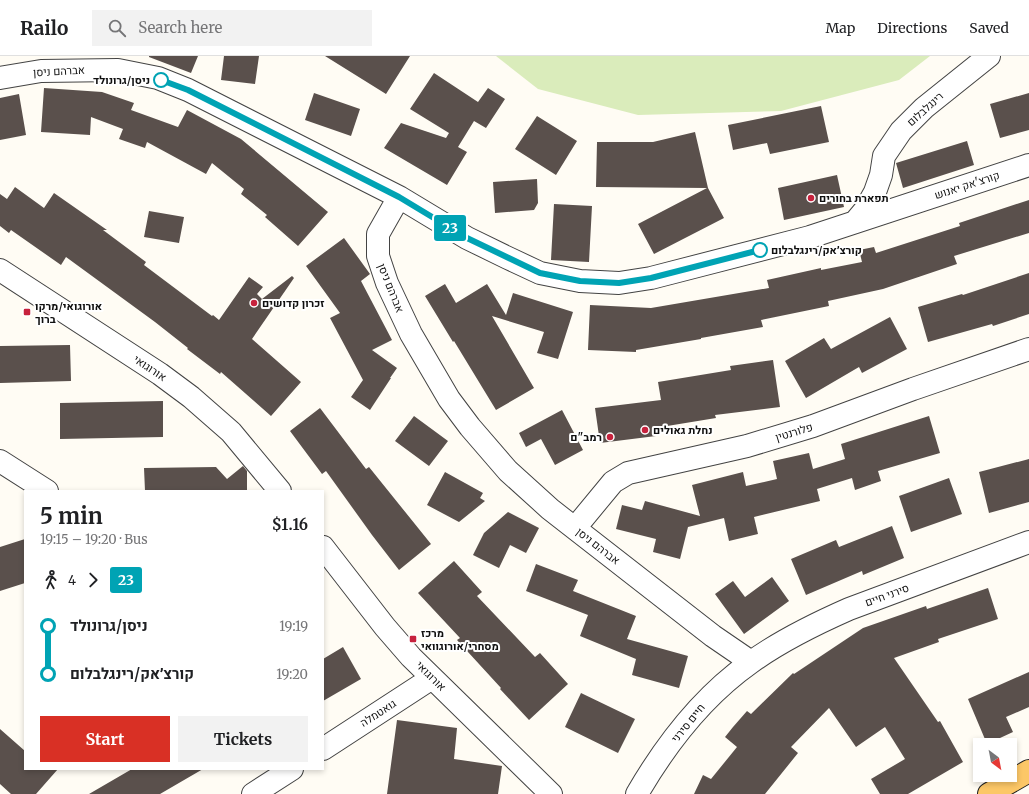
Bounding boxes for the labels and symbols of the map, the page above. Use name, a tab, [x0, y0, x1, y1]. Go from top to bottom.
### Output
street label: אברהם ניסן	[33, 63, 85, 79]
marker: ניסן/גרונולד	[153, 72, 169, 88]
place label: ניסן/גרונולד	[93, 73, 150, 87]
street label: רינגלבלום	[904, 89, 946, 129]
street label: קורצ'אק יאנוש	[933, 168, 1001, 202]
place label: תפארת בחורים	[819, 191, 889, 205]
marker: תפארת בחורים	[806, 193, 816, 203]
line badge: 23	[432, 215, 468, 241]
marker: קורצ׳אק/רינגלבלום	[752, 242, 768, 258]
place label: קורצ׳אק/רינגלבלום	[771, 243, 862, 257]
street label: אברהם ניסן	[375, 261, 407, 315]
place label: זכרון קדושים	[262, 296, 325, 310]
marker: זכרון קדושים	[249, 298, 259, 308]
place label: אורוגואי/מרקו ברוך	[35, 299, 102, 326]
marker: אורוגואי/מרקו ברוך	[22, 307, 32, 317]
street label: אורוגואי	[131, 352, 169, 384]
street label: פלורנטין	[774, 420, 814, 444]
place label: נחלת גאולים	[653, 423, 713, 437]
marker: נחלת גאולים	[640, 425, 650, 435]
place label: רמב"ם	[570, 430, 602, 444]
marker: רמב"ם	[605, 432, 615, 442]
street label: אברהם ניסן	[573, 525, 623, 567]
street label: סירני חיים	[863, 581, 911, 609]
place label: מרכז מסחרי/אורוגוואי	[421, 626, 499, 653]
marker: מרכז מסחרי/אורוגוואי	[408, 634, 418, 644]
street label: אורוגואי	[413, 658, 449, 694]
street label: גואטמלה	[357, 696, 399, 730]
street label: חיים סירני	[668, 701, 708, 745]
north arrow	[973, 738, 1017, 782]

